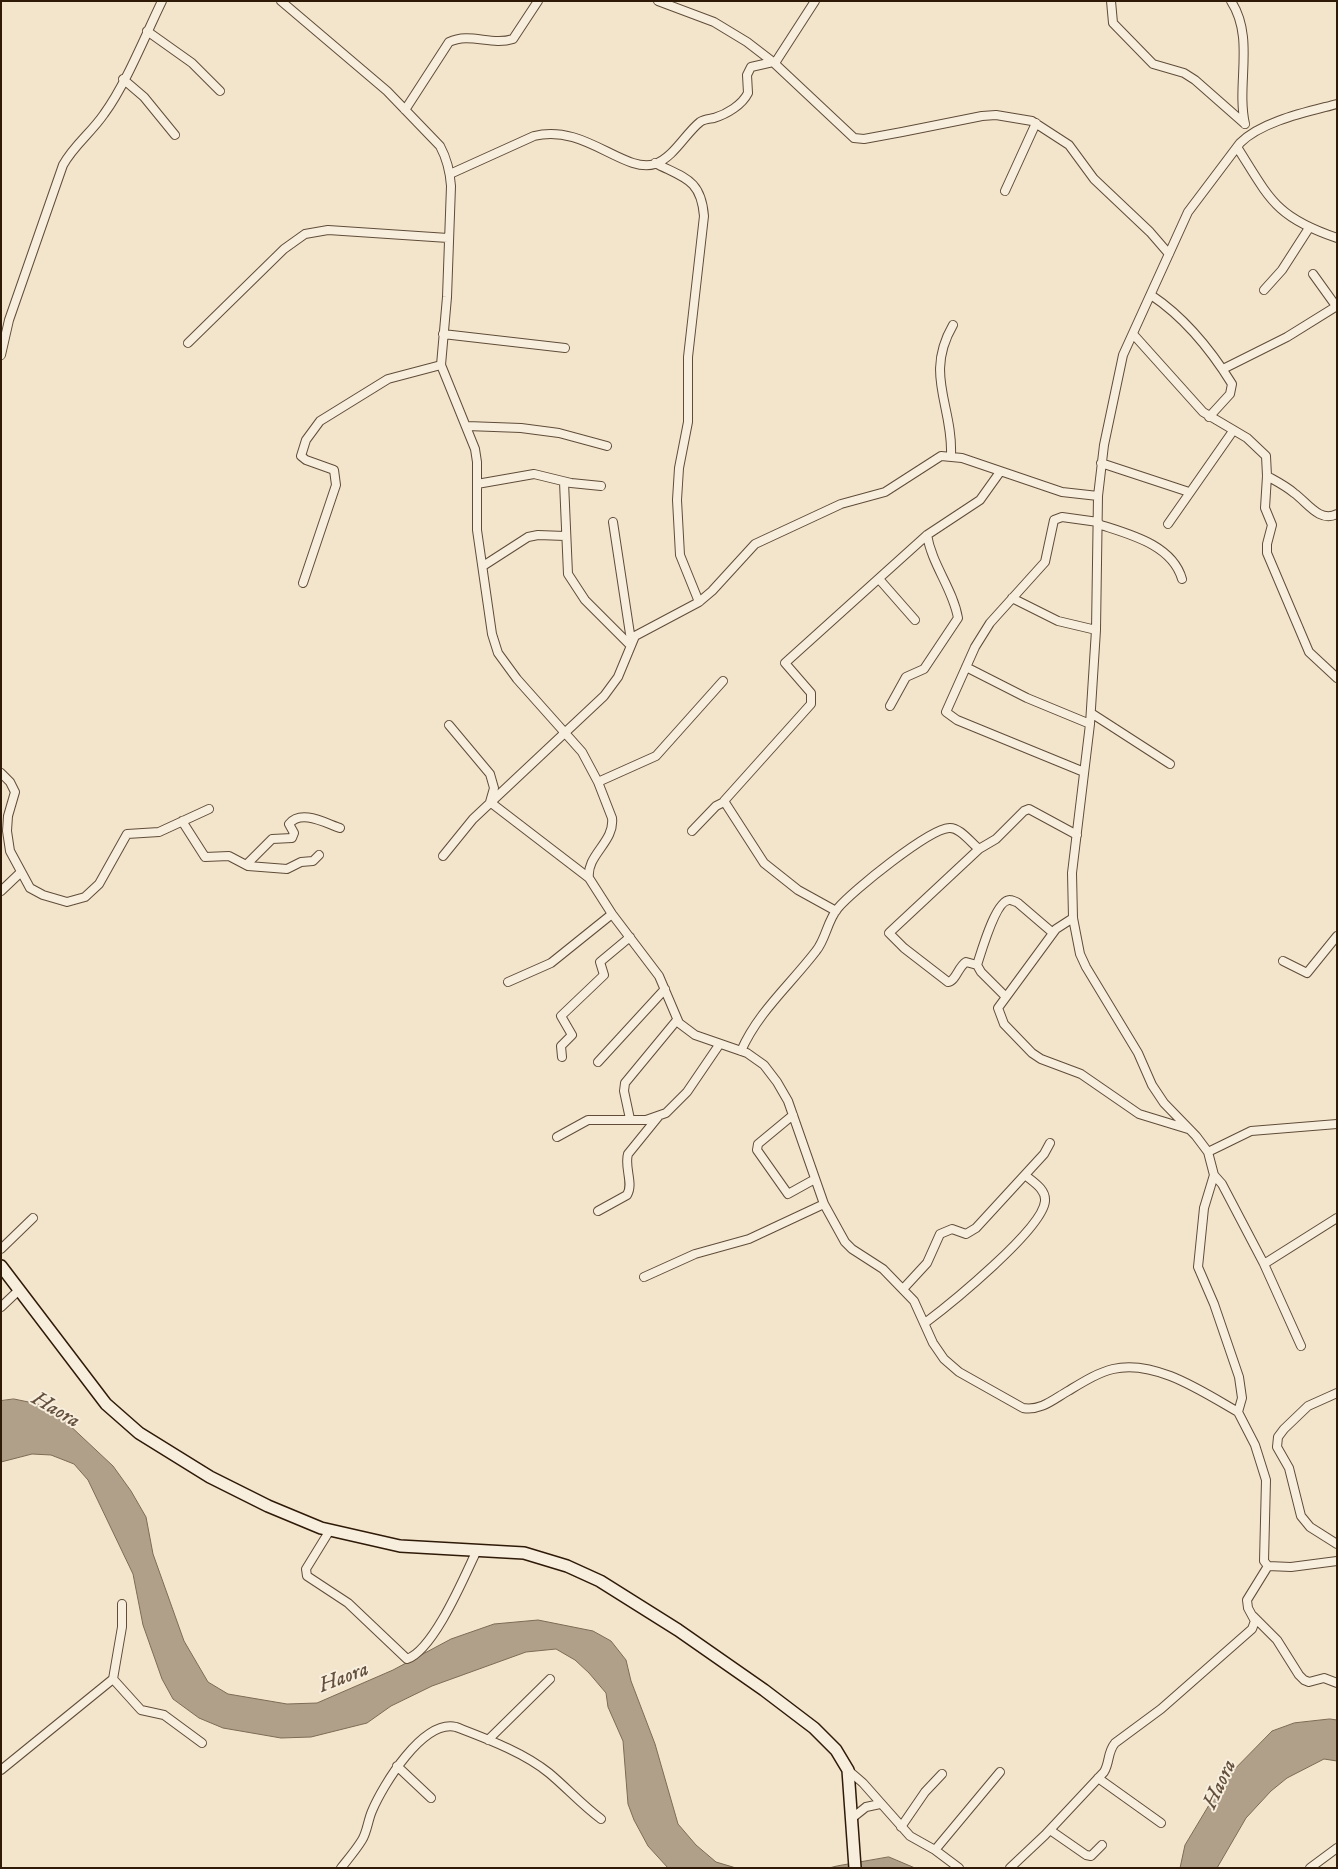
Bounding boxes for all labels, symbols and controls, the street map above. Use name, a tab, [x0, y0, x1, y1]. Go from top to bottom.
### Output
water label: Haora	[26, 1387, 84, 1435]
water label: Haora	[315, 1658, 373, 1700]
water label: Haora	[1199, 1756, 1243, 1814]

